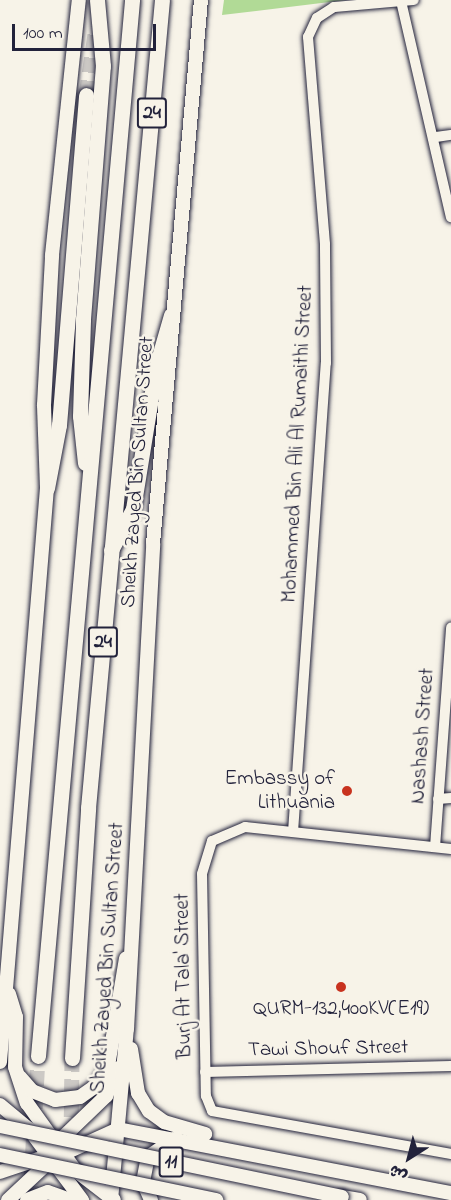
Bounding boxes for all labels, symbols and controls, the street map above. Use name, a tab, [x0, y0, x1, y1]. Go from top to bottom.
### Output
scale bar	[15, 12, 159, 50]
text: 100 m	[23, 21, 63, 47]
road number: 24	[136, 96, 168, 130]
street label: Mohammed Bin Ali Al Rumaithi Street	[277, 285, 319, 603]
street label: Sheikh Zayed Bin Sultan Street	[116, 336, 160, 608]
road number: 24	[86, 625, 120, 659]
street label: Nashash Street	[406, 667, 440, 805]
place label: Embassy of Lithuania	[225, 766, 335, 816]
marker: Embassy of Lithuania	[340, 784, 354, 798]
street label: Sheikh Zayed Bin Sultan Street	[86, 822, 130, 1094]
street label: Burj At Tala' Street	[170, 893, 198, 1059]
marker: QURM-132,400KV(E19)	[334, 980, 348, 994]
place label: QURM-132,400KV(E19)	[253, 996, 429, 1022]
street label: Tawi Shouf Street	[248, 1035, 408, 1063]
north arrow	[379, 1128, 439, 1188]
road number: 11	[158, 1145, 184, 1179]
text: ش	[384, 1158, 413, 1187]

